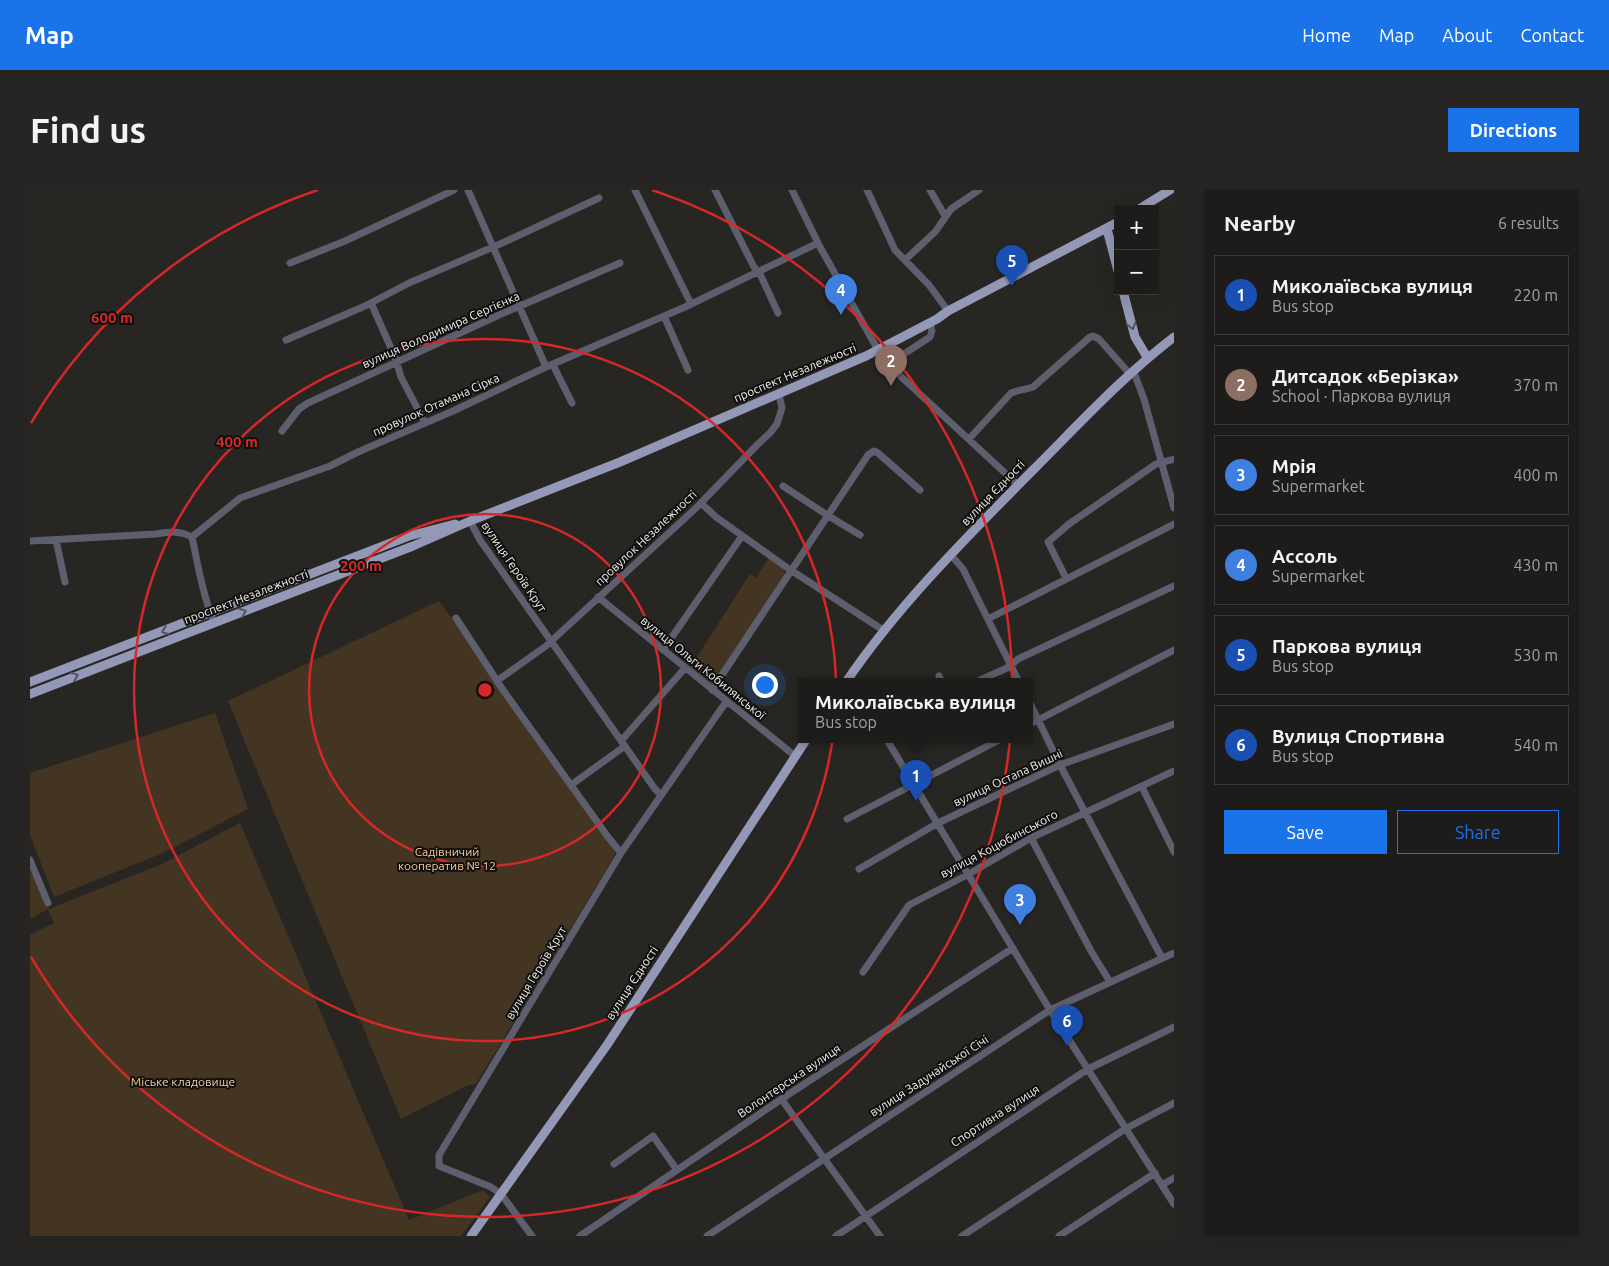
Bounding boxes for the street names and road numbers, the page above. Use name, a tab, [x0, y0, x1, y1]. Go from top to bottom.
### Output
street label: вулиця Володимира Сергієнка	[360, 289, 522, 370]
street label: проспект Незалежності	[732, 341, 858, 404]
street label: провулок Отамана Сірка	[370, 371, 501, 438]
street label: вулиця Єдності	[958, 457, 1027, 528]
street label: провулок Незалежності	[592, 487, 699, 588]
street label: вулиця Героїв Крут	[479, 519, 550, 615]
street label: проспект Незалежності	[182, 567, 310, 626]
street label: вулиця Ольги Кобилянської	[639, 613, 769, 722]
street label: вулиця Остапа Вишні	[951, 746, 1065, 809]
street label: вулиця Коцюбинського	[938, 807, 1060, 880]
street label: вулиця Героїв Крут	[503, 923, 569, 1021]
street label: вулиця Єдності	[603, 943, 660, 1022]
street label: вулиця Задунайської Січі	[867, 1032, 990, 1119]
street label: Волонтерська вулиця	[735, 1041, 843, 1120]
street label: Спортивна вулиця	[948, 1082, 1041, 1149]

